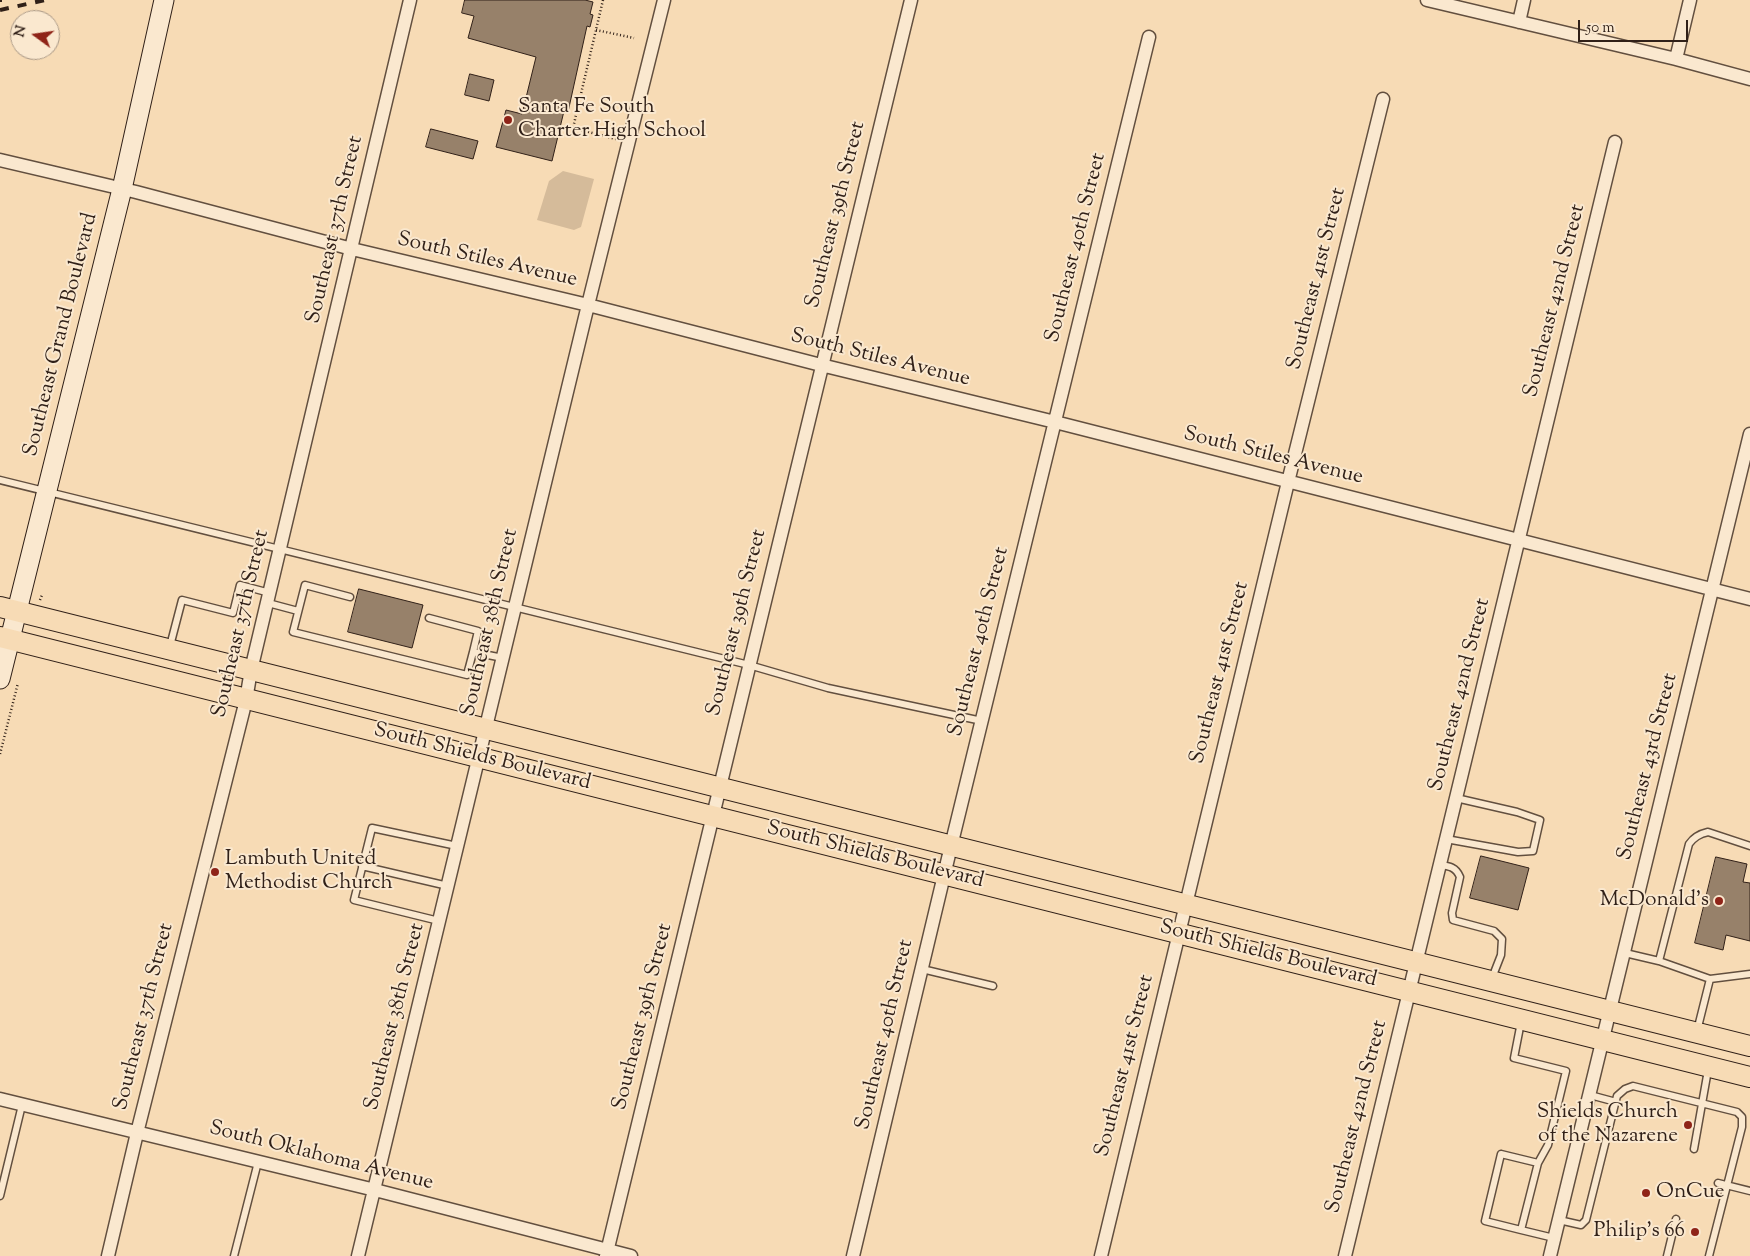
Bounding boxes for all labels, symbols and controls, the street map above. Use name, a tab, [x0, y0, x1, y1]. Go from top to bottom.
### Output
north arrow	[10, 10, 60, 60]
scale bar	[1580, 10, 1690, 42]
text: 50 m	[1586, 18, 1615, 39]
text: N	[10, 24, 32, 39]
place label: Santa Fe South Charter High School	[518, 95, 706, 145]
marker: Santa Fe South Charter High School	[502, 114, 514, 126]
street label: Southeast 39th Street	[802, 119, 872, 311]
street label: Southeast 37th Street	[302, 134, 370, 326]
street label: Southeast 40th Street	[1041, 151, 1113, 345]
street label: Southeast 41st Street	[1283, 185, 1353, 373]
street label: Southeast 42nd Street	[1520, 202, 1592, 400]
street label: Southeast Grand Boulevard	[20, 211, 104, 459]
street label: South Stiles Avenue	[394, 228, 580, 294]
street label: South Stiles Avenue	[788, 325, 972, 393]
street label: South Stiles Avenue	[1181, 423, 1365, 491]
street label: Southeast 38th Street	[457, 527, 525, 719]
street label: Southeast 39th Street	[703, 527, 773, 719]
street label: Southeast 37th Street	[208, 528, 276, 720]
street label: Southeast 40th Street	[944, 545, 1016, 739]
street label: Southeast 41st Street	[1186, 579, 1256, 767]
street label: Southeast 42nd Street	[1425, 596, 1497, 794]
street label: Southeast 43rd Street	[1614, 671, 1684, 863]
street label: South Shields Boulevard	[371, 719, 593, 797]
street label: South Shields Boulevard	[764, 817, 986, 895]
place label: Lambuth United Methodist Church	[225, 847, 393, 897]
marker: Lambuth United Methodist Church	[209, 866, 221, 878]
place label: McDonald's	[1600, 888, 1709, 914]
marker: McDonald's	[1713, 895, 1725, 907]
street label: South Shields Boulevard	[1157, 916, 1379, 994]
street label: Southeast 37th Street	[110, 921, 180, 1113]
street label: Southeast 38th Street	[361, 921, 431, 1113]
street label: Southeast 39th Street	[609, 921, 679, 1113]
street label: Southeast 40th Street	[852, 937, 920, 1133]
street label: Southeast 41st Street	[1091, 972, 1161, 1160]
street label: Southeast 42nd Street	[1322, 1018, 1394, 1216]
place label: Shields Church of the Nazarene	[1537, 1100, 1678, 1150]
street label: South Oklahoma Avenue	[206, 1117, 436, 1197]
marker: Shields Church of the Nazarene	[1682, 1119, 1694, 1131]
place label: OnCue	[1656, 1180, 1725, 1206]
marker: OnCue	[1640, 1187, 1652, 1199]
place label: Philip's 66	[1594, 1219, 1685, 1245]
marker: Philip's 66	[1689, 1226, 1701, 1238]

